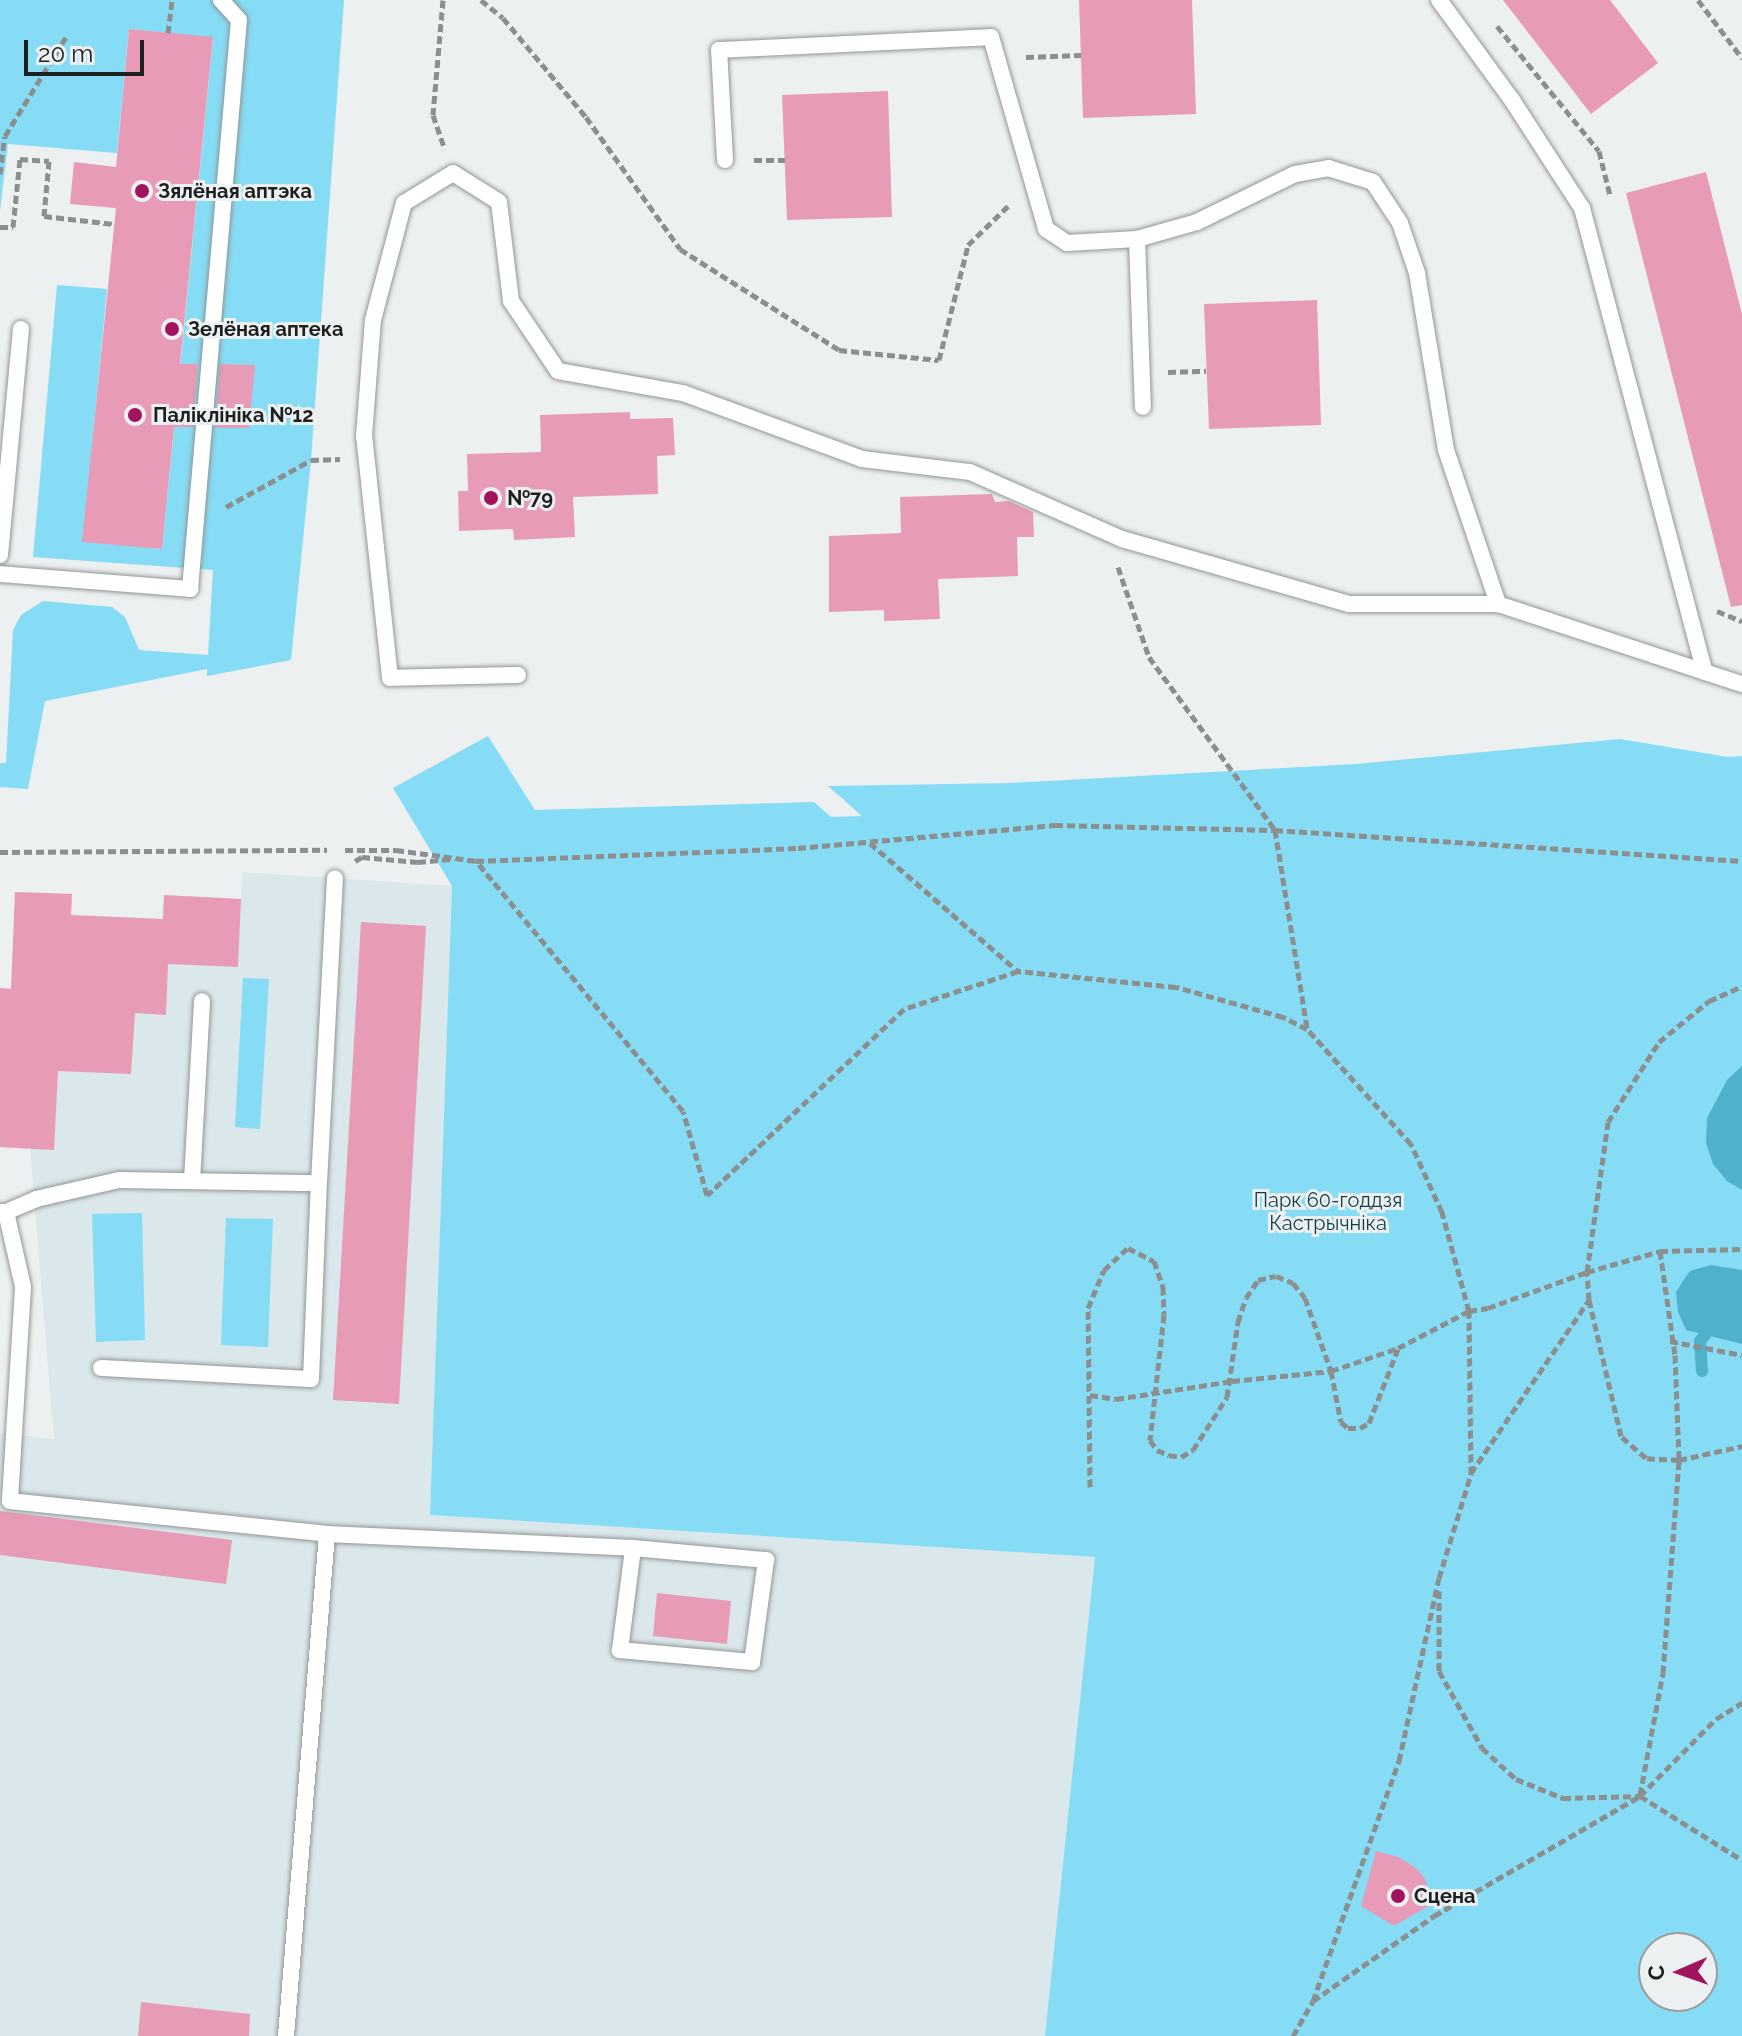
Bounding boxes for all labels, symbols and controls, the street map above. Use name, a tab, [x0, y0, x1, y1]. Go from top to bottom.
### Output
scale bar	[28, 24, 148, 74]
text: 20 m	[38, 39, 93, 68]
place label: Зялёная аптэка	[158, 179, 312, 203]
marker: Зялёная аптэка	[133, 182, 151, 200]
place label: Зелёная аптека	[188, 317, 344, 341]
marker: Зелёная аптека	[163, 320, 181, 338]
place label: Паліклініка №12	[153, 403, 313, 427]
marker: Паліклініка №12	[124, 404, 146, 426]
place label: №79	[507, 486, 553, 510]
marker: №79	[482, 489, 500, 507]
park label: Парк 60-годдзя Кастрычніка	[1254, 1189, 1402, 1236]
place label: Сцена	[1414, 1884, 1475, 1908]
marker: Сцена	[1389, 1887, 1407, 1905]
north arrow	[1638, 1932, 1718, 2012]
text: С	[1643, 1965, 1669, 1981]

